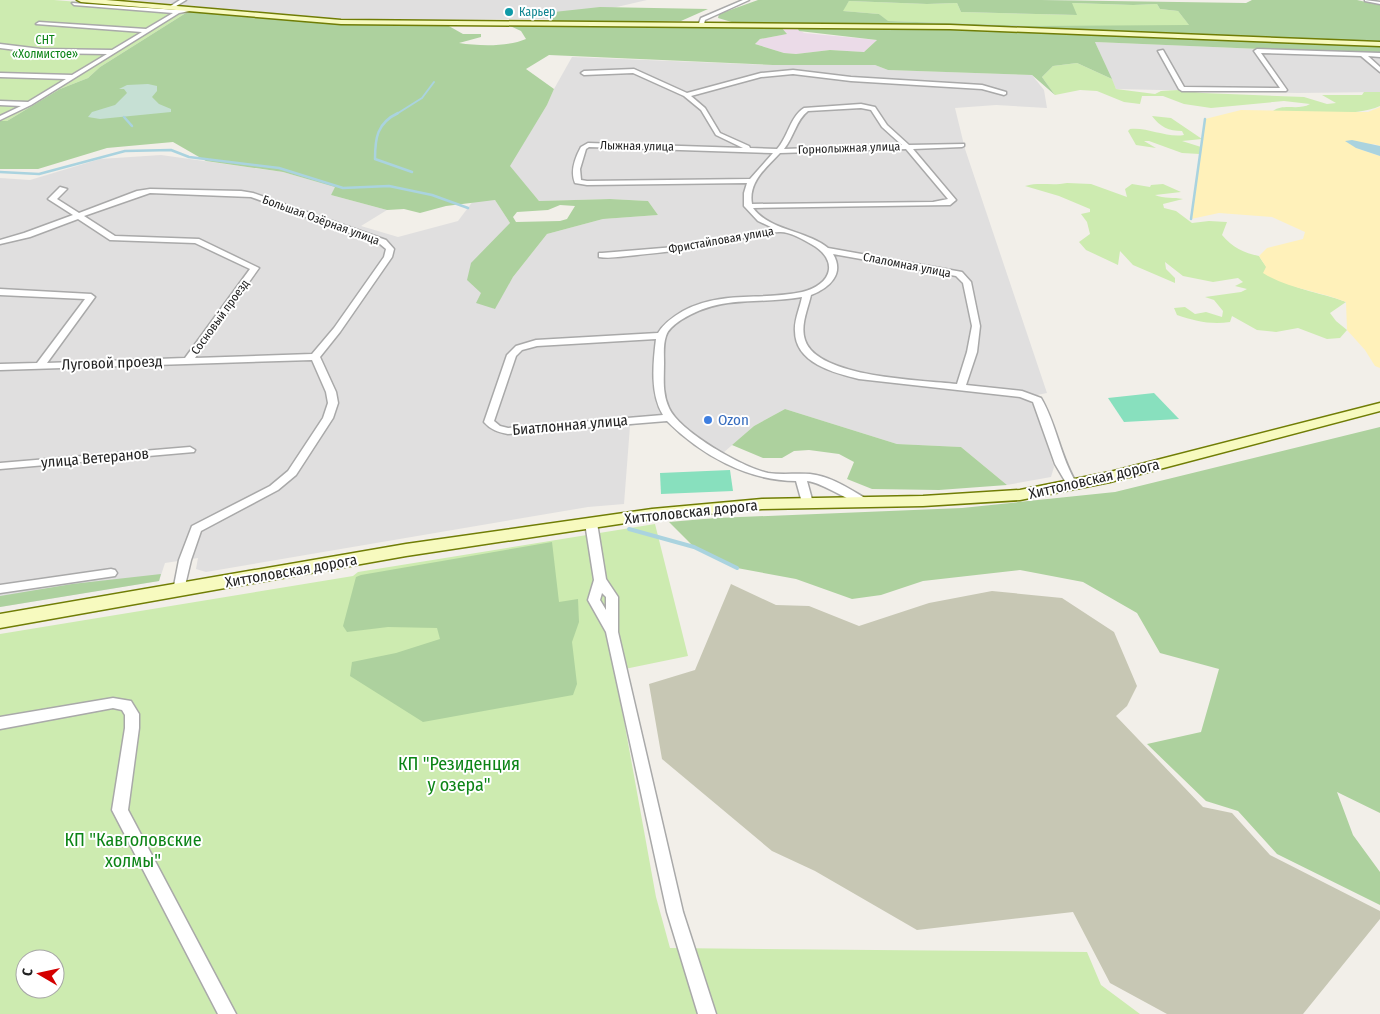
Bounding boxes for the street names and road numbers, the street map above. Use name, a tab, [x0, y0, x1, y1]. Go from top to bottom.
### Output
street label: Лыжная улица	[600, 138, 674, 154]
street label: Горнолыжная улица	[798, 139, 901, 157]
street label: Большая Озёрная улица	[261, 192, 382, 248]
street label: Фристайловая улица	[667, 224, 775, 256]
street label: Слаломная улица	[862, 250, 952, 280]
street label: Сосновый проезд	[188, 277, 252, 357]
street label: Луговой проезд	[61, 352, 163, 374]
street label: Биатлонная улица	[511, 411, 629, 439]
street label: улица Ветеранов	[40, 444, 150, 472]
street label: Хиттоловская дорога	[1027, 455, 1161, 503]
street label: Хиттоловская дорога	[624, 496, 758, 528]
street label: Хиттоловская дорога	[224, 551, 358, 591]

